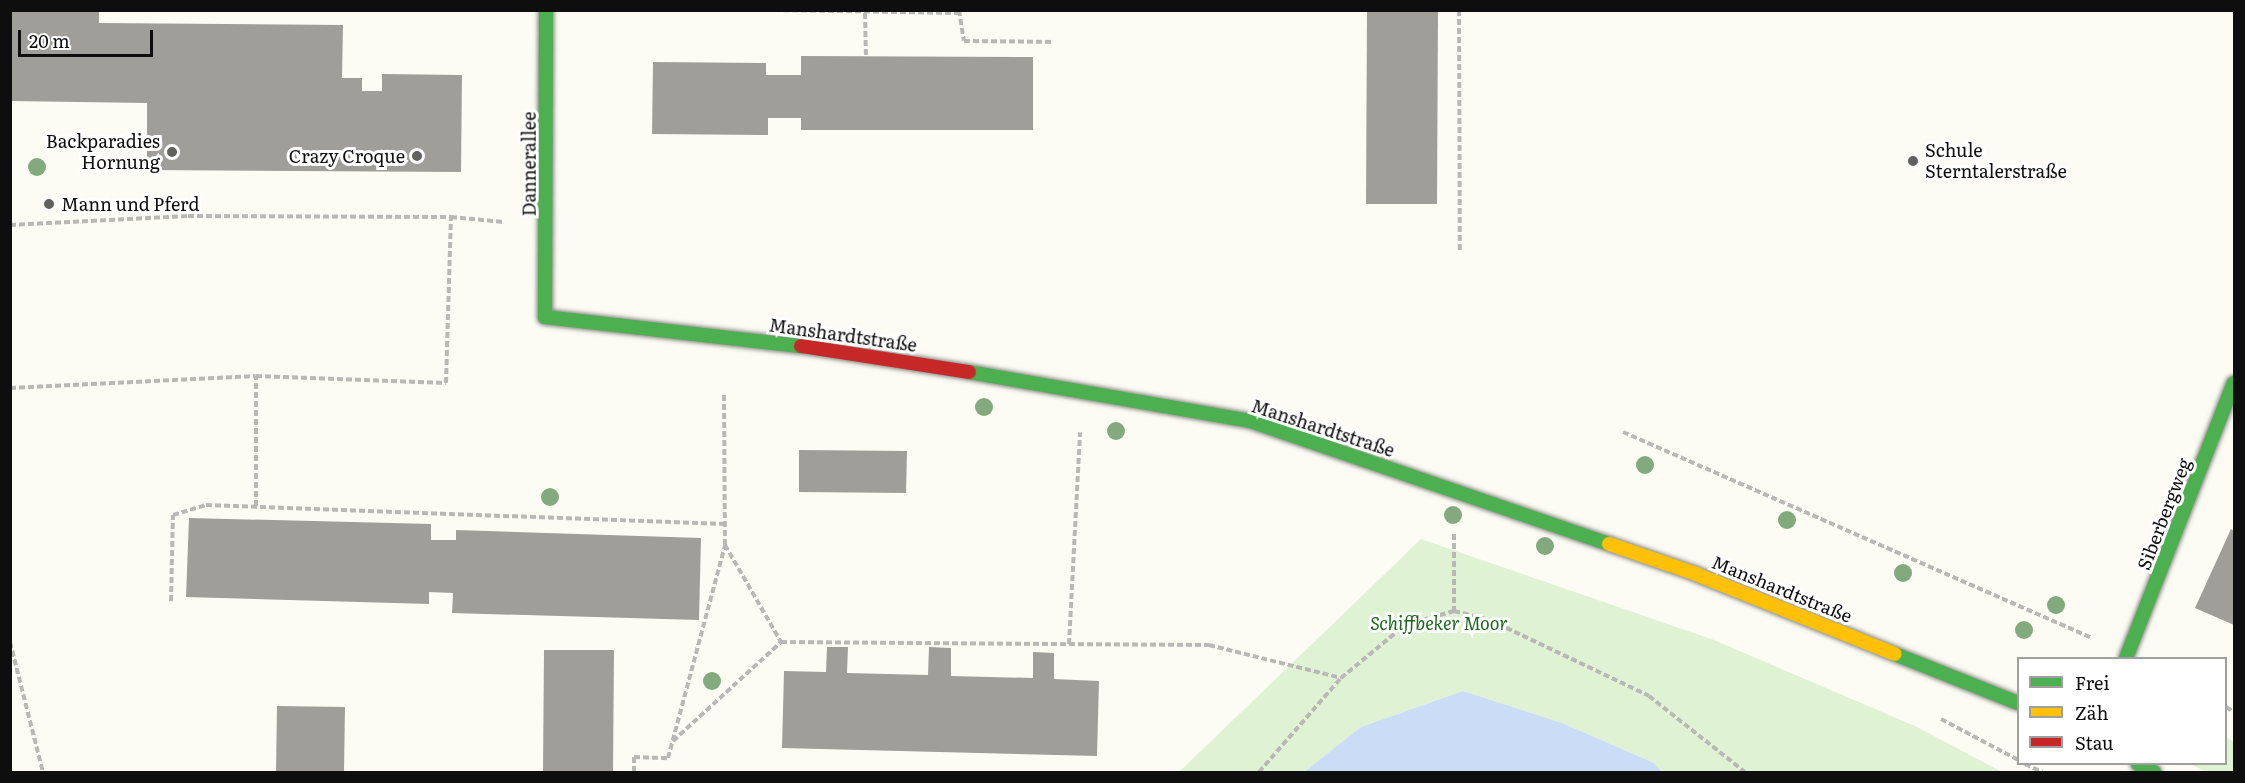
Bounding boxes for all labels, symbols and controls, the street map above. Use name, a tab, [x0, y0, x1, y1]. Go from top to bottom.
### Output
scale bar	[21, 18, 156, 56]
text: 20 m	[29, 27, 70, 54]
street label: Dannerallee	[518, 112, 540, 216]
place label: Backparadies Hornung	[46, 131, 160, 174]
place label: Schule Sterntalerstraße	[1925, 140, 2067, 182]
marker: Backparadies Hornung	[165, 145, 179, 159]
place label: Crazy Croque	[289, 145, 405, 167]
marker: Crazy Croque	[410, 149, 424, 163]
marker: Schule Sterntalerstraße	[1906, 154, 1920, 168]
place label: Mann und Pferd	[61, 193, 199, 215]
marker: Mann und Pferd	[42, 197, 56, 211]
street label: Manshardtstraße	[768, 314, 918, 356]
street label: Manshardtstraße	[1249, 395, 1397, 461]
street label: Siberbergweg	[2133, 455, 2195, 573]
street label: Manshardtstraße	[1709, 551, 1855, 627]
park label: Schiffbeker Moor	[1370, 612, 1508, 634]
legend	[2017, 657, 2227, 765]
text: Frei	[2075, 669, 2109, 696]
text: Zäh	[2075, 699, 2108, 726]
text: Stau	[2075, 729, 2113, 756]

